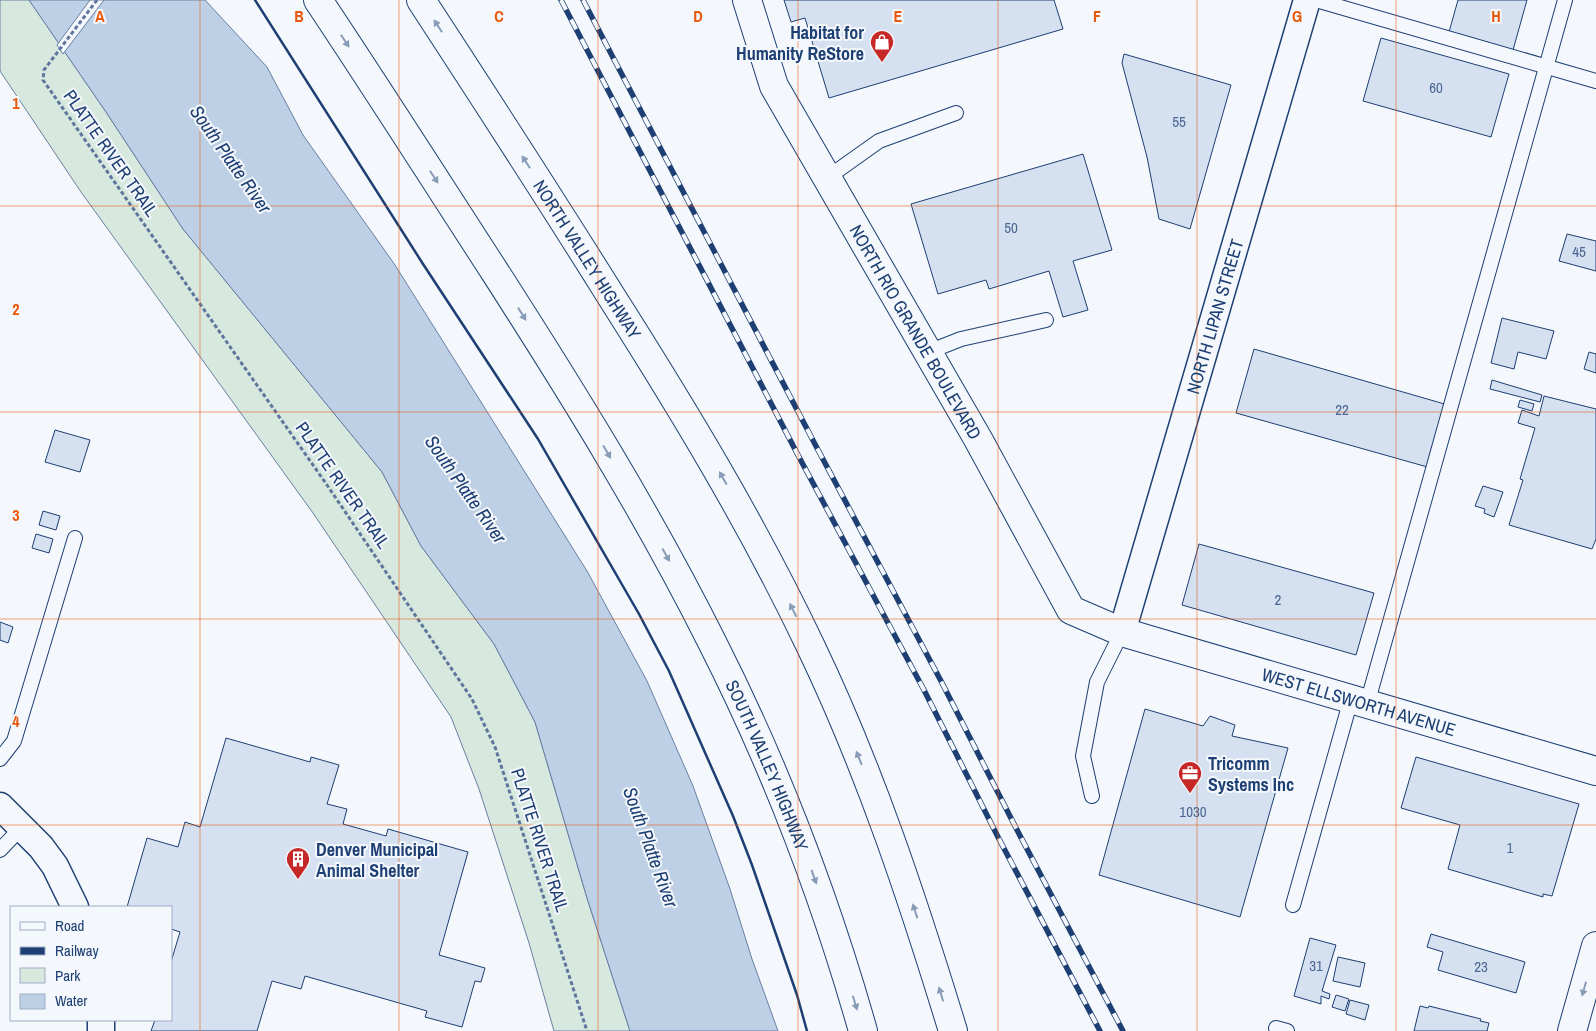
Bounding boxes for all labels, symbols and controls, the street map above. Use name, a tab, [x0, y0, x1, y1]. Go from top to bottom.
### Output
text: A	[95, 5, 105, 27]
text: B	[294, 5, 304, 27]
text: C	[494, 5, 504, 27]
text: D	[693, 5, 703, 27]
text: E	[894, 5, 903, 27]
text: F	[1093, 5, 1101, 27]
text: G	[1292, 5, 1302, 27]
text: H	[1491, 5, 1501, 27]
one-way arrow	[433, 19, 443, 32]
place label: Habitat for Humanity ReStore	[736, 20, 864, 66]
shop icon: Habitat for Humanity ReStore	[869, 29, 895, 63]
one-way arrow	[340, 34, 350, 47]
house number: 60	[1429, 77, 1443, 98]
street label: PLATTE RIVER TRAIL	[58, 85, 164, 221]
text: 1	[12, 92, 20, 114]
water label: South Platte River	[184, 100, 278, 219]
house number: 55	[1172, 111, 1186, 132]
one-way arrow	[522, 155, 531, 169]
one-way arrow	[429, 170, 439, 183]
street label: NORTH VALLEY HIGHWAY	[528, 175, 648, 344]
house number: 50	[1004, 217, 1018, 238]
street label: NORTH RIO GRANDE BOULEVARD	[844, 220, 988, 444]
street label: NORTH LIPAN STREET	[1180, 236, 1249, 397]
house number: 45	[1572, 241, 1586, 262]
text: 2	[12, 298, 20, 320]
one-way arrow	[517, 307, 526, 320]
house number: 22	[1335, 399, 1349, 420]
street label: PLATTE RIVER TRAIL	[290, 417, 396, 553]
water label: South Platte River	[419, 430, 513, 549]
one-way arrow	[603, 444, 611, 459]
one-way arrow	[719, 472, 728, 485]
text: 3	[12, 504, 20, 526]
one-way arrow	[662, 547, 670, 562]
house number: 2	[1275, 589, 1282, 610]
one-way arrow	[789, 602, 797, 617]
street label: WEST ELLSWORTH AVENUE	[1259, 661, 1459, 742]
street label: SOUTH VALLEY HIGHWAY	[720, 676, 815, 854]
text: 4	[12, 710, 20, 732]
one-way arrow	[854, 751, 862, 765]
place label: Tricomm Systems Inc	[1208, 751, 1294, 797]
office icon: Tricomm Systems Inc	[1177, 760, 1203, 794]
street label: PLATTE RIVER TRAIL	[505, 765, 575, 915]
water label: South Platte River	[617, 783, 685, 912]
house number: 1030	[1179, 801, 1207, 822]
place label: Denver Municipal Animal Shelter	[316, 837, 438, 883]
house number: 1	[1507, 837, 1514, 858]
building icon: Denver Municipal Animal Shelter	[285, 846, 311, 880]
one-way arrow	[810, 870, 818, 885]
one-way arrow	[911, 903, 918, 918]
legend	[10, 906, 172, 1021]
text: Road	[55, 915, 84, 936]
text: Railway	[55, 940, 100, 961]
house number: 31	[1309, 955, 1323, 976]
house number: 23	[1474, 956, 1488, 977]
text: Park	[55, 965, 81, 986]
one-way arrow	[1579, 981, 1587, 996]
one-way arrow	[937, 986, 945, 1001]
text: Water	[55, 990, 87, 1011]
one-way arrow	[851, 995, 859, 1010]

